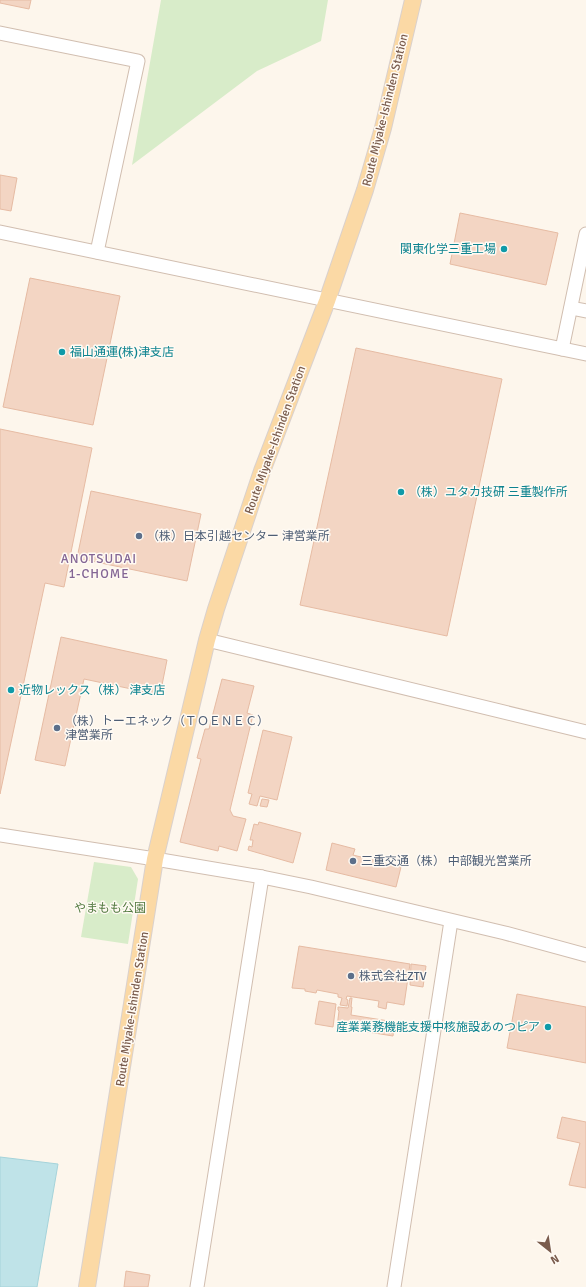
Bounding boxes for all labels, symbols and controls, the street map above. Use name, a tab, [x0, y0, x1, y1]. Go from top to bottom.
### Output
street label: Route Miyake-Ishinden Station	[359, 32, 412, 188]
place label: 関東化学三重工場	[400, 242, 496, 257]
marker: 関東化学三重工場	[499, 244, 509, 254]
place label: 福山通運(株)津支店	[70, 345, 174, 360]
marker: 福山通運(株)津支店	[57, 347, 67, 357]
street label: Route Miyake-Ishinden Station	[242, 364, 309, 516]
place label: （株）ユタカ技研 三重製作所	[409, 485, 568, 500]
marker: （株）ユタカ技研 三重製作所	[396, 487, 406, 497]
place label: （株）日本引越センター 津営業所	[147, 529, 330, 544]
marker: （株）日本引越センター 津営業所	[134, 531, 144, 541]
district label: ANOTSUDAI 1-CHOME	[61, 551, 137, 582]
place label: 近物レックス（株） 津支店	[19, 683, 165, 698]
marker: 近物レックス（株） 津支店	[6, 685, 16, 695]
place label: （株）トーエネック（ＴＯＥＮＥＣ） 津営業所	[65, 714, 269, 743]
marker: （株）トーエネック（ＴＯＥＮＥＣ） 津営業所	[52, 723, 62, 733]
place label: 三重交通（株） 中部観光営業所	[361, 854, 532, 869]
marker: 三重交通（株） 中部観光営業所	[348, 856, 358, 866]
park label: やまもも公園	[74, 901, 146, 916]
street label: Route Miyake-Ishinden Station	[113, 930, 152, 1088]
place label: 株式会社ZTV	[359, 969, 427, 984]
marker: 株式会社ZTV	[346, 971, 356, 981]
place label: 産業業務機能支援中核施設あのつピア	[336, 1020, 540, 1035]
marker: 産業業務機能支援中核施設あのつピア	[543, 1022, 553, 1032]
north arrow	[530, 1231, 570, 1271]
text: N	[548, 1252, 561, 1267]

